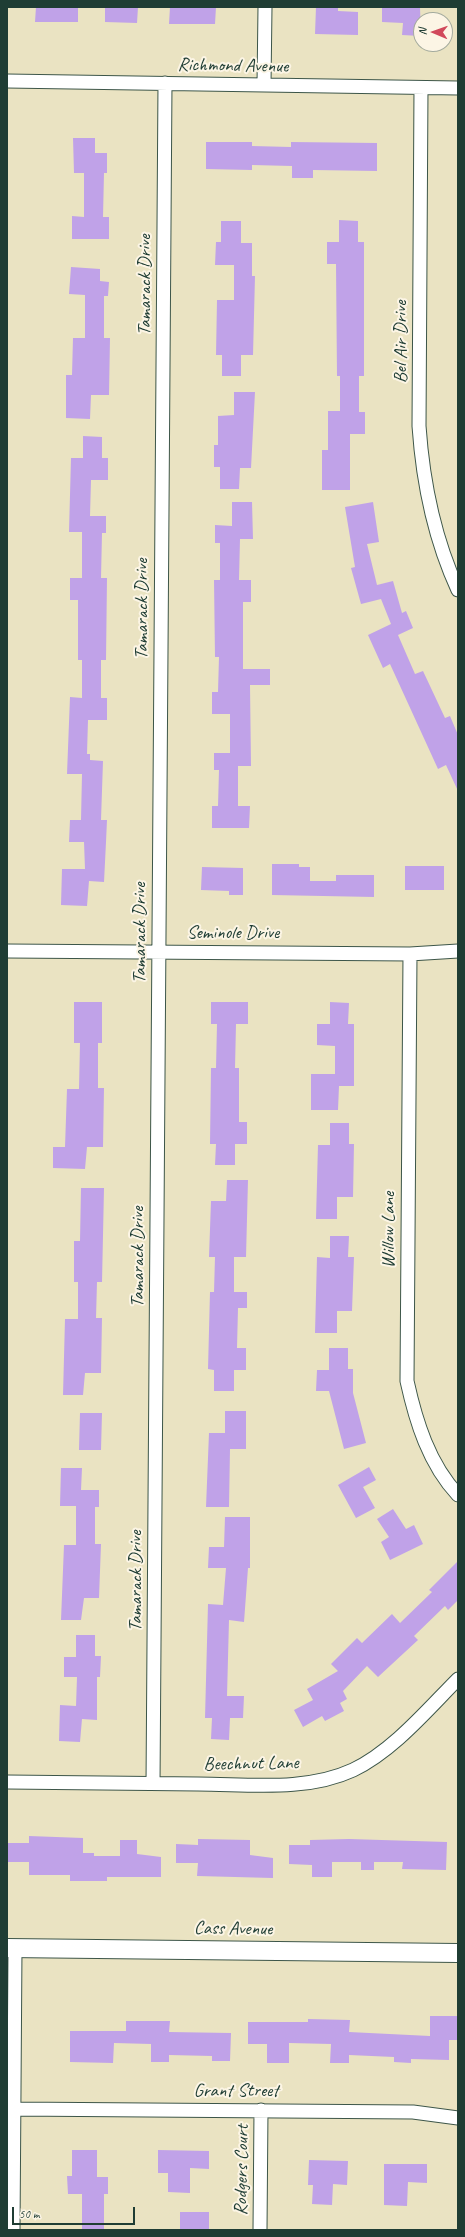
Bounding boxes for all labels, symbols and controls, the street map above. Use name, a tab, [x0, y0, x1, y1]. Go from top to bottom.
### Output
north arrow	[413, 12, 453, 52]
text: N	[415, 28, 429, 35]
street label: Richmond Avenue	[177, 54, 289, 78]
street label: Tamarack Drive	[134, 235, 156, 335]
street label: Bel Air Drive	[390, 301, 412, 383]
street label: Tamarack Drive	[131, 559, 153, 659]
street label: Tamarack Drive	[129, 883, 151, 983]
street label: Seminole Drive	[187, 922, 279, 944]
street label: Willow Lane	[378, 1192, 400, 1268]
street label: Tamarack Drive	[127, 1207, 149, 1307]
street label: Tamarack Drive	[125, 1531, 147, 1631]
street label: Beechnut Lane	[203, 1752, 299, 1776]
street label: Cass Avenue	[194, 1917, 272, 1941]
street label: Grant Street	[193, 2080, 279, 2102]
street label: Rodgers Court	[230, 2124, 254, 2216]
scale bar	[14, 2199, 137, 2225]
text: 50 m	[19, 2206, 39, 2222]

